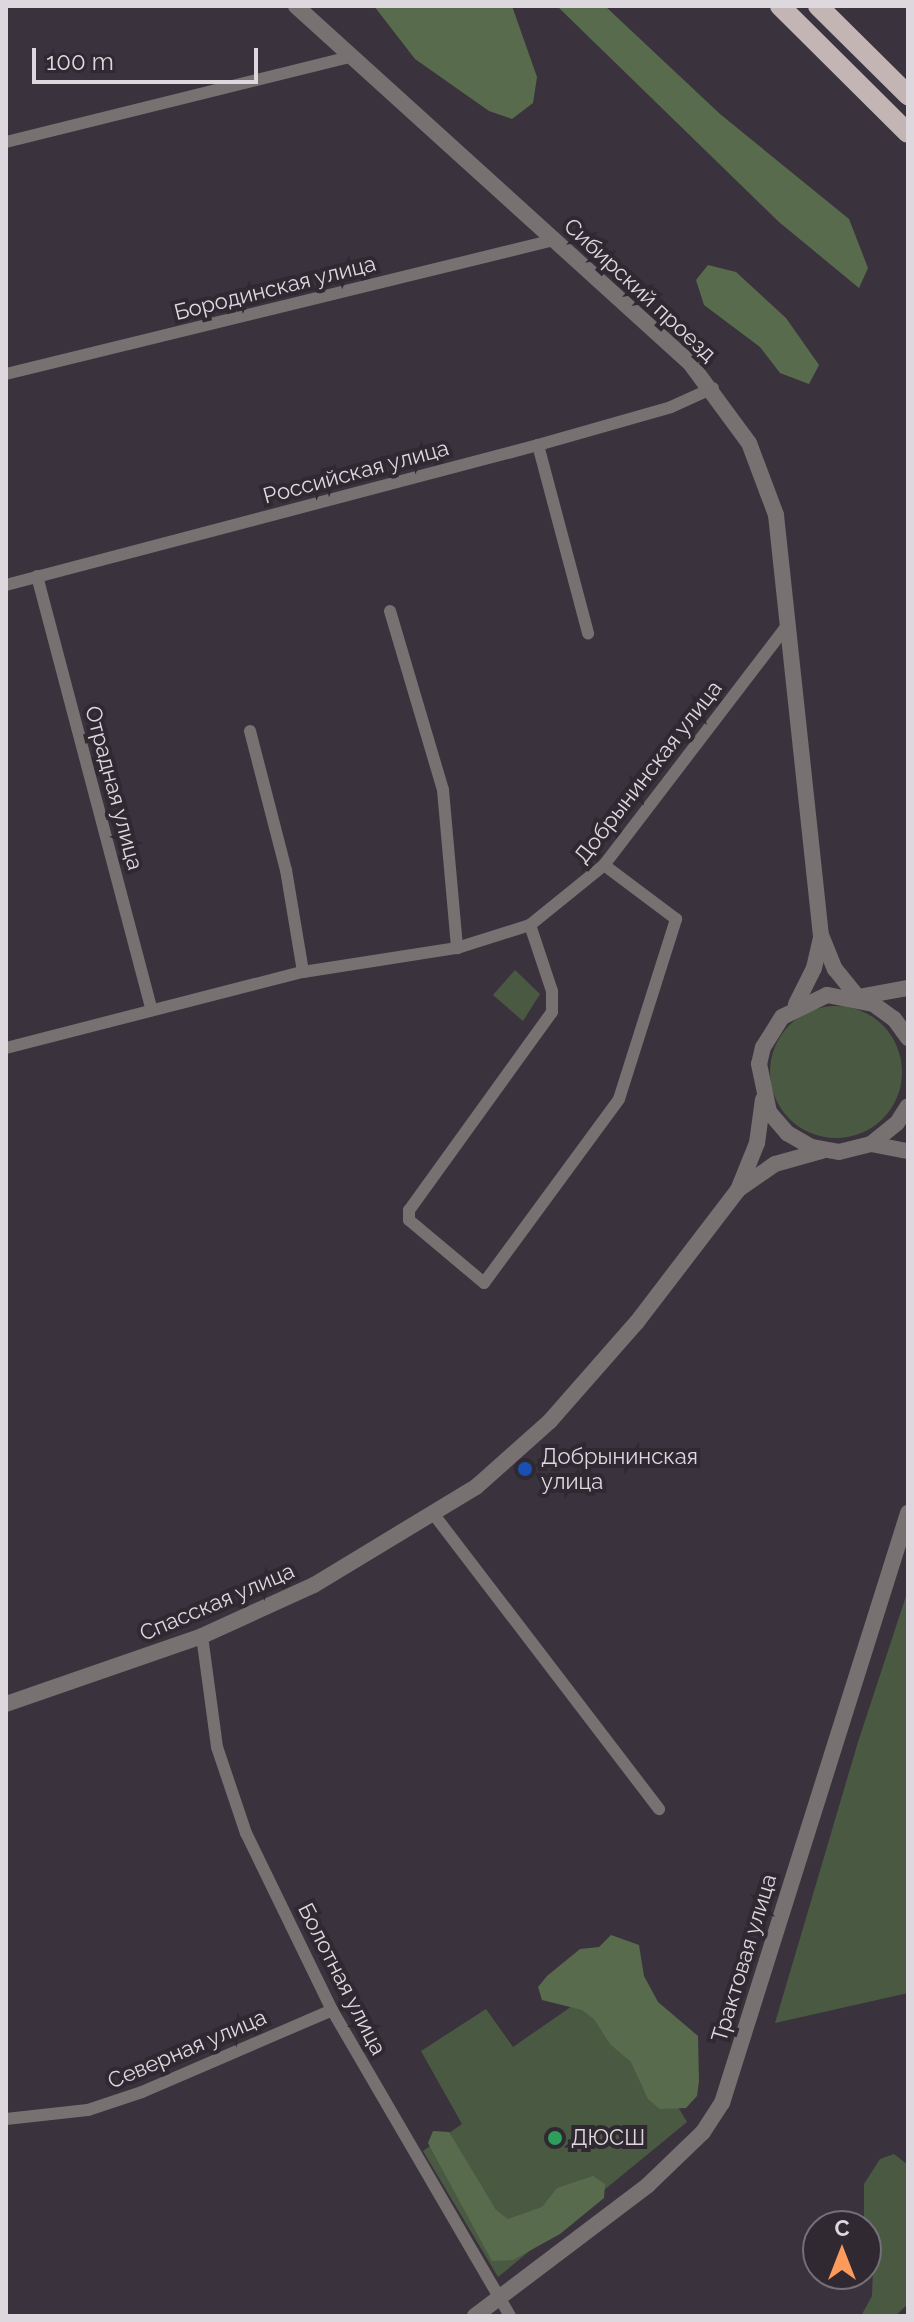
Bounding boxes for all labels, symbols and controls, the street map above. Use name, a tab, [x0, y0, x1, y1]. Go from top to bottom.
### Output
scale bar	[36, 32, 262, 82]
text: 100 m	[46, 47, 114, 76]
street label: Сибирский проезд	[558, 213, 722, 367]
street label: Бородинская улица	[171, 250, 379, 326]
street label: Российская улица	[260, 434, 452, 510]
street label: Добрынинская улица	[568, 675, 728, 869]
street label: Отрадная улица	[79, 703, 149, 873]
place label: Добрынинская улица	[541, 1443, 698, 1494]
marker: Добрынинская улица	[516, 1460, 534, 1478]
street label: Спасская улица	[135, 1557, 299, 1647]
street label: Трактовая улица	[706, 1870, 782, 2046]
street label: Болотная улица	[292, 1898, 392, 2060]
street label: Северная улица	[103, 2004, 271, 2094]
place label: ДЮСШ	[571, 2125, 645, 2151]
marker: ДЮСШ	[546, 2129, 564, 2147]
north arrow	[802, 2210, 882, 2290]
text: С	[834, 2215, 850, 2241]

